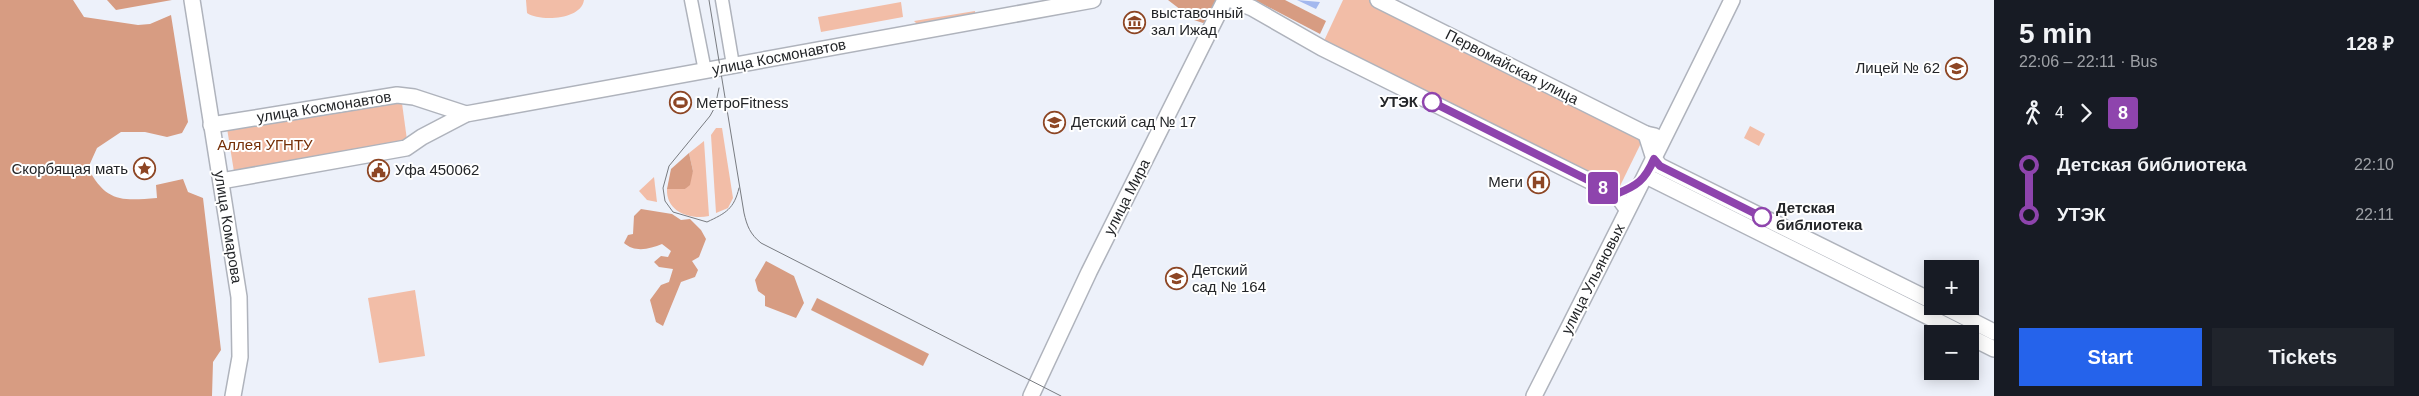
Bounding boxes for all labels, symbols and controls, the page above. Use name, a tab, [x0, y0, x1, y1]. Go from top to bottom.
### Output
place label: выставочный зал Ижад	[1151, 4, 1243, 38]
museum icon: выставочный зал Ижад	[1123, 10, 1147, 34]
text: 5 min	[2019, 18, 2092, 49]
street label: Первомайская улица	[1443, 26, 1582, 108]
text: 128 ₽	[2346, 33, 2394, 54]
street label: улица Космонавтов	[711, 35, 847, 78]
text: 22:06 – 22:11 · Bus	[2019, 53, 2157, 70]
school or university icon: Лицей № 62	[1944, 56, 1968, 80]
place label: Лицей № 62	[1856, 59, 1940, 76]
street label: улица Космонавтов	[255, 87, 392, 126]
sports icon: МетроFitness	[668, 91, 692, 115]
marker: УТЭК	[1422, 92, 1442, 112]
place label: УТЭК	[1380, 93, 1419, 110]
place label: МетроFitness	[696, 94, 788, 111]
icon: walk	[2019, 99, 2047, 127]
icon: forward	[2072, 99, 2100, 127]
text: 8	[2118, 103, 2128, 123]
text: 4	[2055, 104, 2064, 121]
school or university icon: Детский сад № 17	[1043, 110, 1067, 134]
place label: Детский сад № 17	[1071, 113, 1196, 130]
park label: Аллея УГНТУ	[217, 136, 313, 153]
text: Детская библиотека	[2057, 154, 2247, 175]
street label: улица Мира	[1100, 155, 1153, 238]
text: 22:10	[2354, 156, 2394, 173]
place icon: Скорбящая мать	[132, 157, 156, 181]
public building icon: Уфа 450062	[367, 158, 391, 182]
place label: Скорбящая мать	[11, 160, 128, 177]
place label: Уфа 450062	[395, 161, 479, 178]
street label: улица Комарова	[211, 169, 246, 285]
hospital icon: Меги	[1527, 170, 1551, 194]
line badge: 8	[1587, 172, 1619, 204]
place label: Меги	[1488, 173, 1523, 190]
text: 8	[1598, 178, 1608, 198]
place label: Детская библиотека	[1776, 199, 1863, 233]
text: УТЭК	[2057, 204, 2106, 225]
text: 22:11	[2355, 206, 2394, 223]
marker: Детская библиотека	[1752, 207, 1772, 227]
street label: улица Ульяновых	[1557, 220, 1628, 337]
map controls	[1924, 260, 1979, 380]
button: +	[1924, 260, 1979, 315]
place label: Детский сад № 164	[1192, 261, 1266, 295]
school or university icon: Детский сад № 164	[1164, 267, 1188, 291]
button: −	[1924, 325, 1979, 380]
button: Start	[2019, 328, 2202, 386]
button: Tickets	[2212, 328, 2394, 386]

